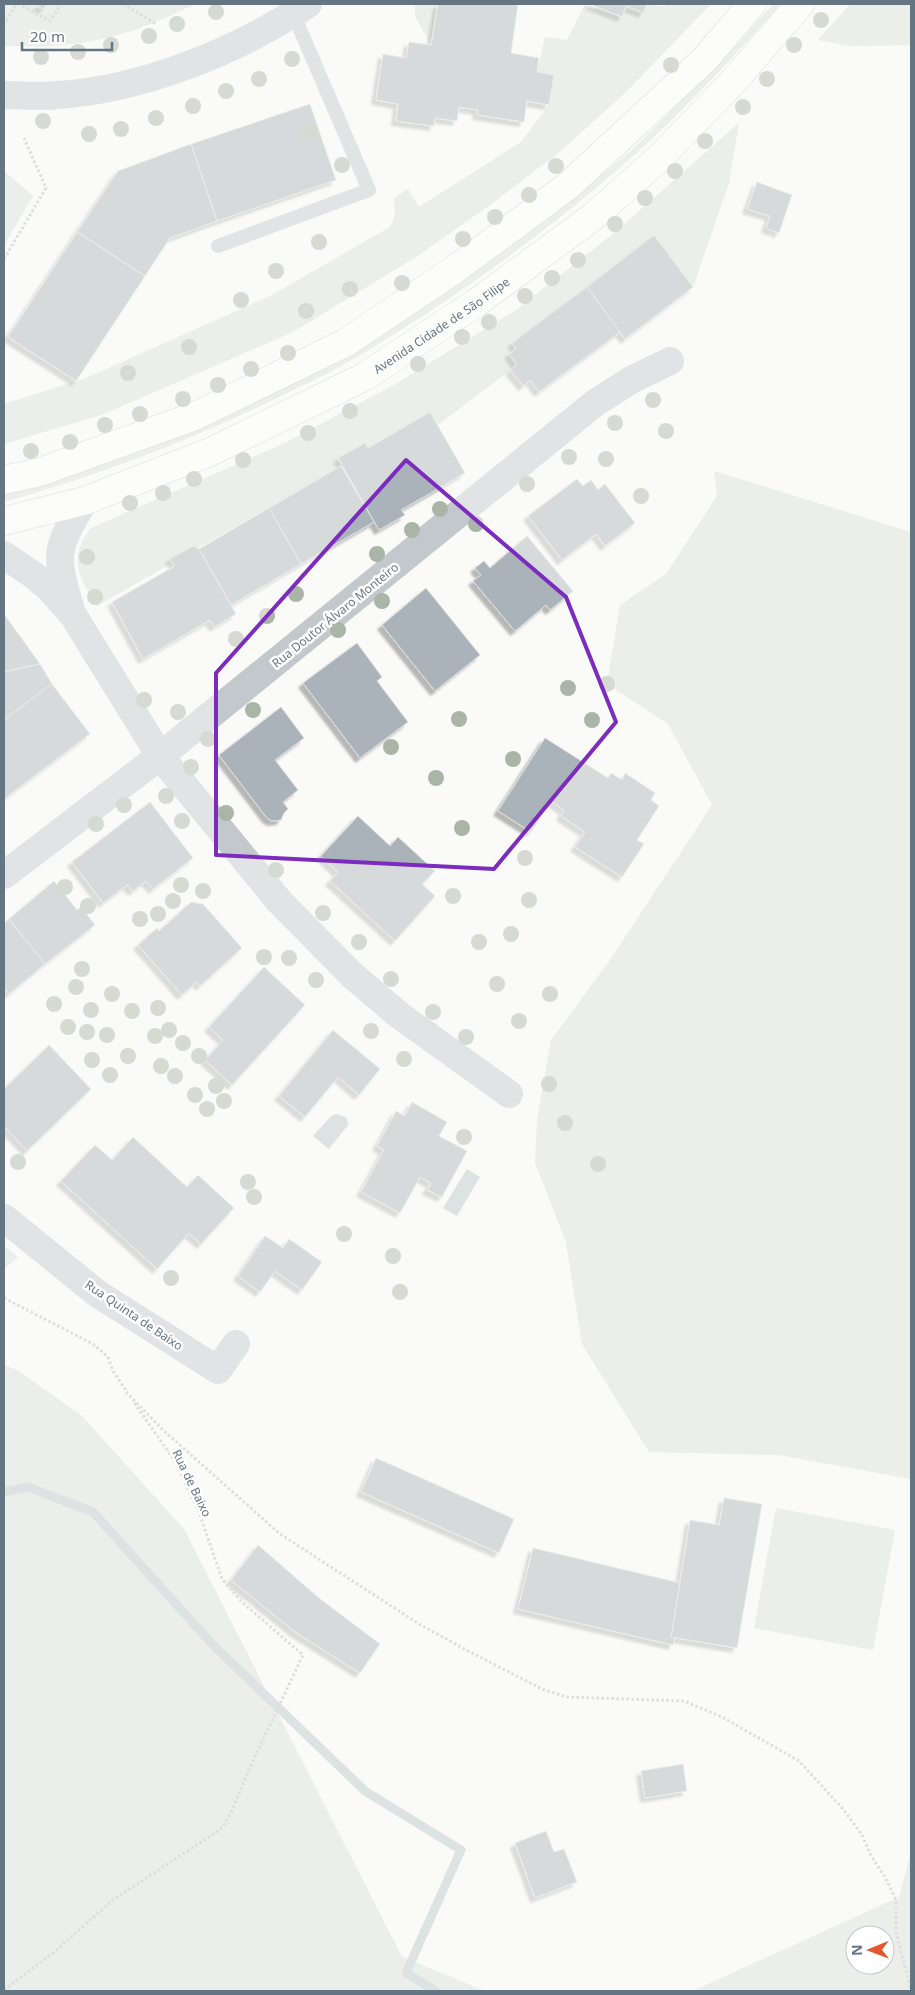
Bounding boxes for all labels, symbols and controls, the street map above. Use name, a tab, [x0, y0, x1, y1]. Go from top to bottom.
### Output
scale bar	[22, 20, 112, 52]
text: 20 m	[30, 26, 65, 46]
street label: Avenida Cidade de São Filipe	[370, 273, 513, 377]
street label: Rua Doutor Álvaro Monteiro	[268, 559, 402, 671]
street label: Rua Quinta de Baixo	[82, 1276, 186, 1354]
street label: Rua de Baixo	[168, 1446, 216, 1520]
north arrow	[845, 1925, 895, 1975]
text: N	[847, 1944, 866, 1956]

